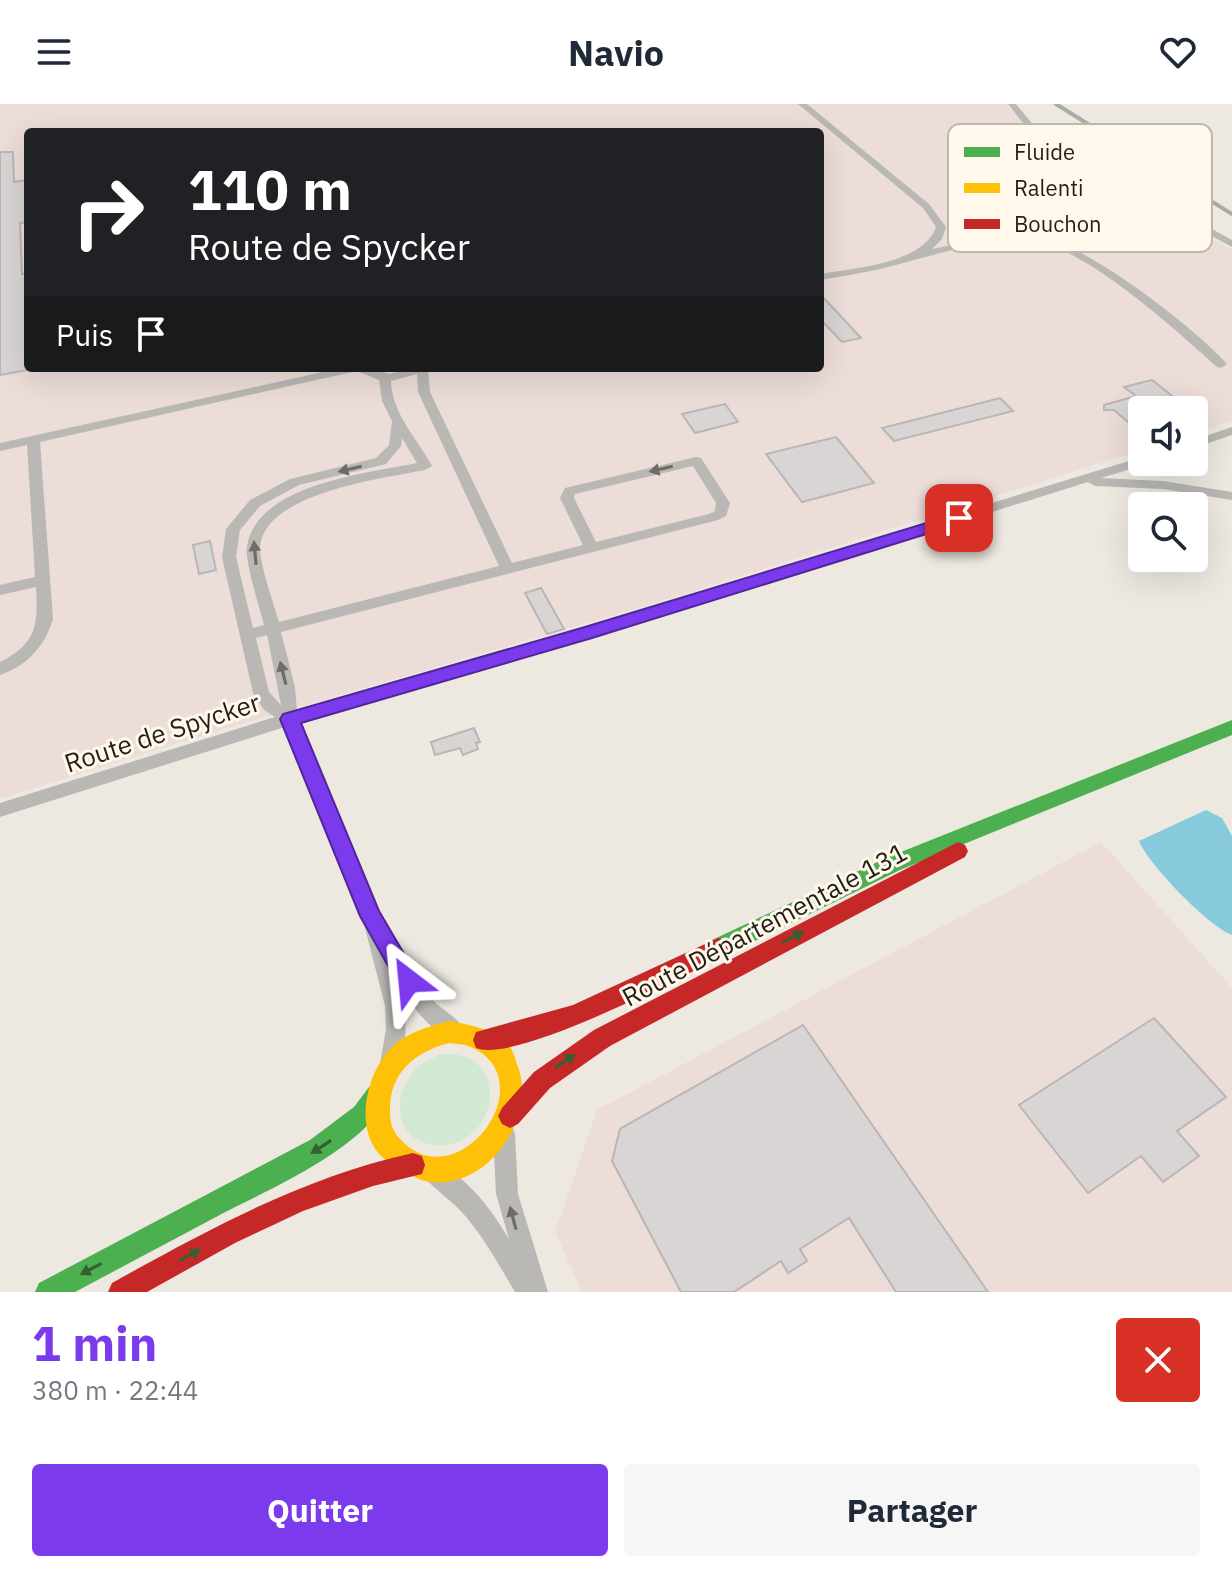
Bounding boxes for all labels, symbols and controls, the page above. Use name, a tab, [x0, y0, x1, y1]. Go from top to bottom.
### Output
text: Navio	[568, 29, 664, 76]
icon: menu	[32, 30, 76, 74]
icon: heart	[1156, 30, 1200, 74]
legend	[948, 124, 1212, 252]
text: Fluide	[1014, 137, 1075, 166]
text: 110 m	[188, 153, 352, 225]
icon: right	[56, 160, 160, 264]
text: Ralenti	[1014, 173, 1083, 202]
text: Bouchon	[1014, 209, 1102, 238]
text: Route de Spycker	[188, 223, 470, 270]
icon: arrive	[129, 312, 173, 356]
text: Puis	[56, 315, 113, 354]
map controls	[1128, 396, 1208, 572]
button: sound	[1128, 396, 1208, 476]
one-way arrow	[338, 463, 363, 476]
one-way arrow	[648, 463, 673, 476]
pin	[925, 484, 993, 552]
button: search	[1128, 492, 1208, 572]
icon: arrive	[937, 496, 981, 540]
one-way arrow	[248, 540, 261, 565]
one-way arrow	[277, 661, 289, 686]
street label: Route de Spycker	[60, 684, 264, 780]
street label: Route Départementale 131	[616, 834, 912, 1014]
one-way arrow	[781, 930, 804, 943]
position arrow	[367, 939, 451, 1023]
one-way arrow	[554, 1054, 575, 1069]
one-way arrow	[310, 1139, 331, 1154]
one-way arrow	[506, 1205, 518, 1230]
one-way arrow	[178, 1249, 201, 1262]
one-way arrow	[80, 1263, 103, 1276]
text: 1 min	[32, 1312, 157, 1374]
button: close	[1116, 1318, 1200, 1402]
text: 380 m · 22:44	[32, 1373, 198, 1407]
button: Quitter	[32, 1464, 608, 1556]
button: Partager	[624, 1464, 1200, 1556]

